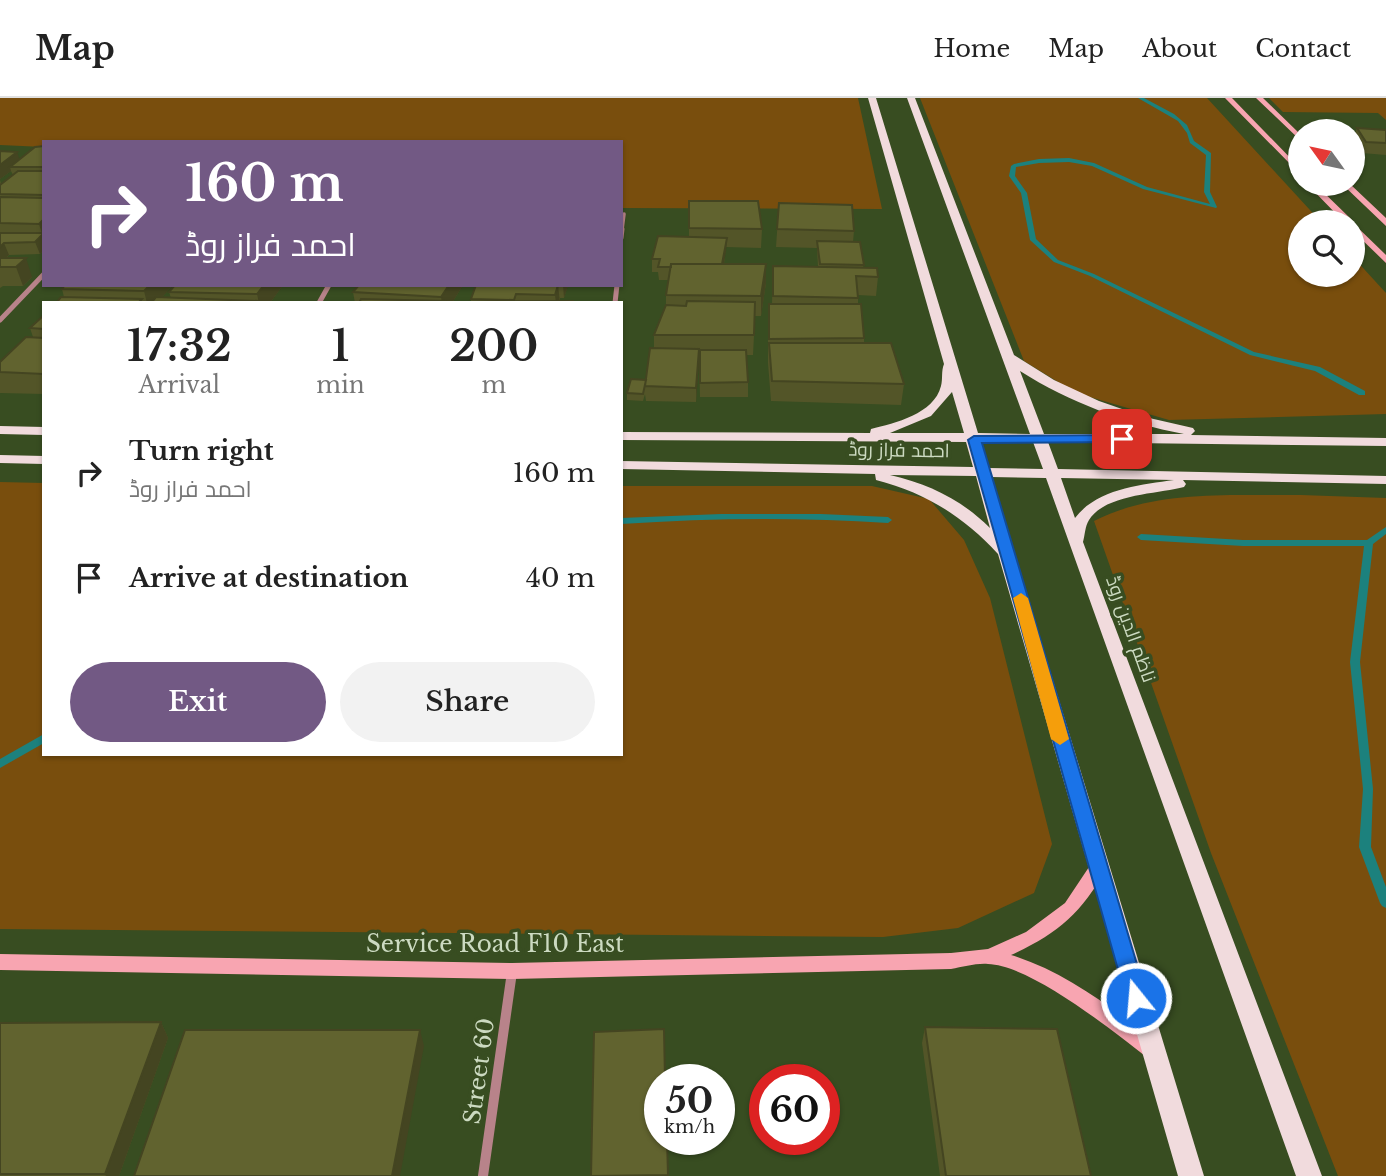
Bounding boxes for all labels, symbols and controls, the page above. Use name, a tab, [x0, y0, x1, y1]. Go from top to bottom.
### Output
text: Map	[35, 28, 115, 69]
text: Home	[934, 34, 1010, 63]
text: Map	[1048, 34, 1104, 63]
text: About	[1142, 34, 1217, 63]
text: Contact	[1255, 34, 1351, 63]
north arrow	[1288, 119, 1365, 196]
map controls	[1288, 119, 1365, 287]
text: 160 m	[185, 153, 344, 214]
icon: right	[70, 168, 161, 259]
button: search	[1288, 210, 1365, 287]
text: احمد فراز روڈ	[185, 225, 356, 265]
text: 17:32	[127, 320, 232, 372]
text: 1	[331, 320, 350, 372]
text: 200	[449, 320, 538, 372]
text: Arrival	[138, 371, 220, 399]
text: min	[316, 371, 365, 399]
text: m	[482, 371, 506, 399]
pin	[1092, 409, 1152, 469]
icon: arrive	[1103, 420, 1141, 458]
text: Turn right	[129, 435, 274, 467]
street label: احمد فراز روڈ	[848, 438, 950, 462]
icon: right	[70, 454, 108, 492]
text: 160 m	[513, 457, 595, 489]
text: احمد فراز روڈ	[129, 475, 252, 503]
icon: arrive	[70, 559, 108, 597]
text: Arrive at destination	[129, 562, 409, 594]
text: 40 m	[526, 562, 595, 594]
street label: ناظم الدین روڈ	[1099, 573, 1161, 686]
button: Exit	[70, 662, 326, 742]
button: Share	[340, 662, 595, 742]
street label: Service Road F10 East	[366, 930, 624, 958]
position arrow	[1099, 961, 1173, 1035]
street label: Street 60	[458, 1016, 500, 1126]
speed limit sign: 60	[749, 1064, 840, 1155]
text: 50	[666, 1079, 713, 1122]
text: km/h	[664, 1116, 715, 1138]

